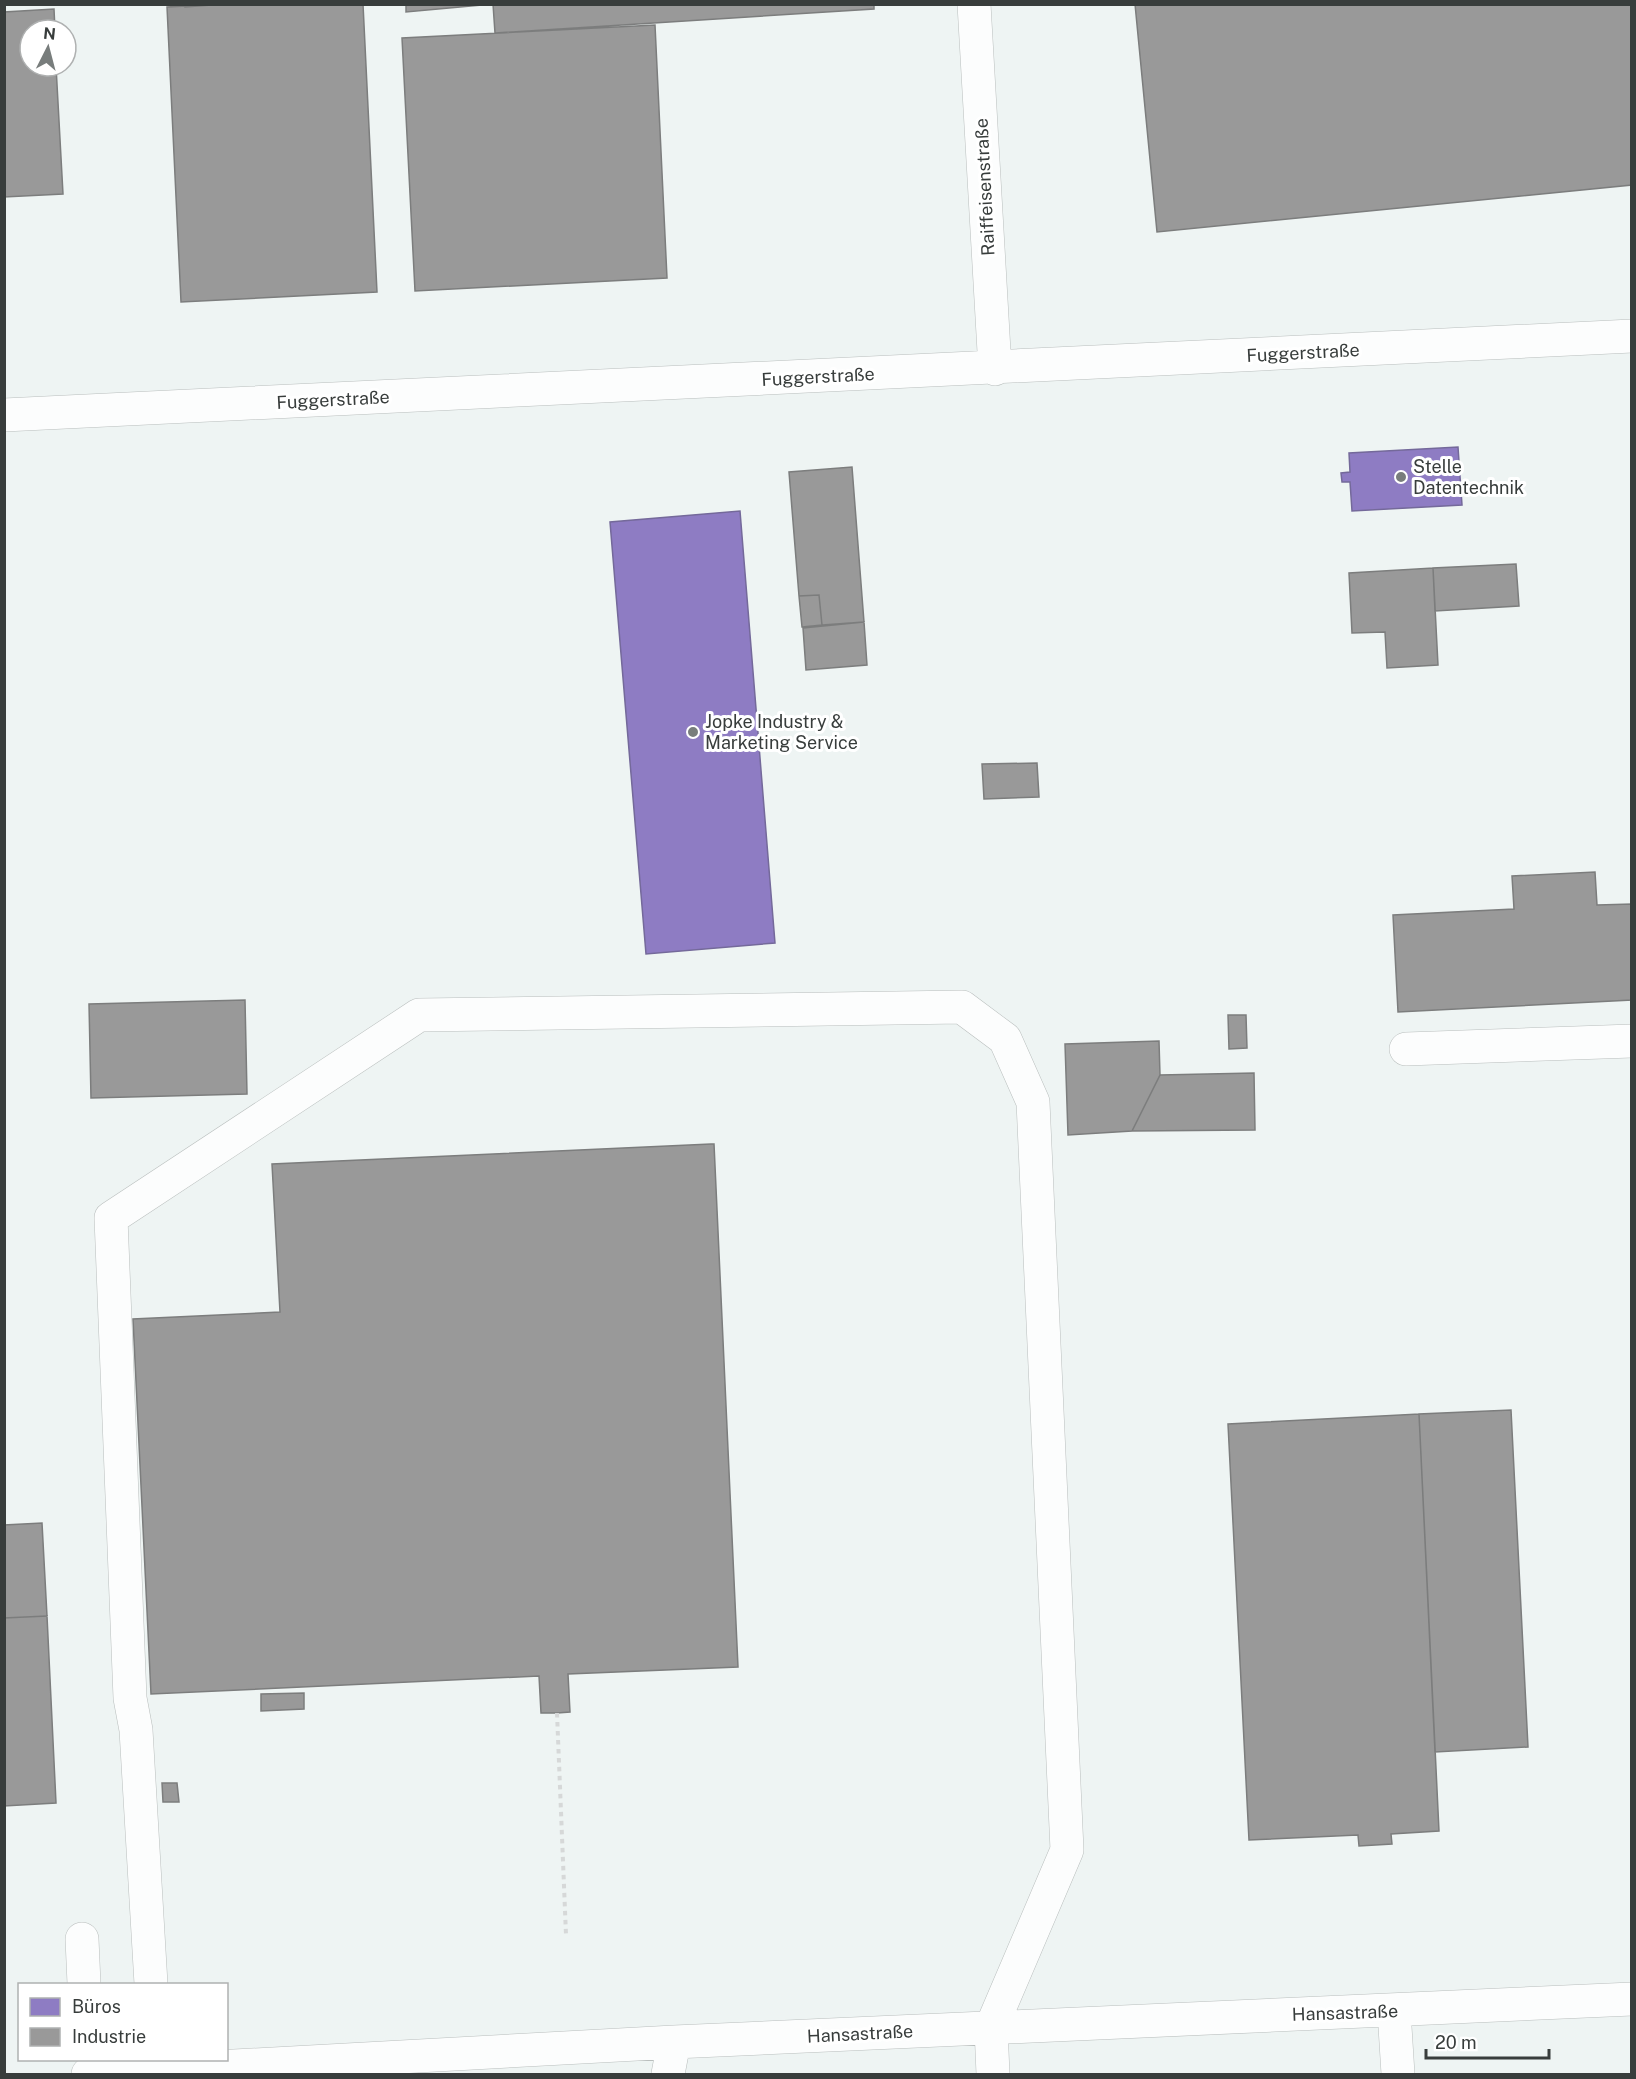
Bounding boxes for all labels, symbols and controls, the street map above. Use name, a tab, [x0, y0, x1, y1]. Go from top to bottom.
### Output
north arrow	[18, 18, 78, 78]
text: N	[42, 23, 57, 44]
street label: Raiffeisenstraße	[970, 118, 999, 256]
street label: Fuggerstraße	[1246, 339, 1360, 366]
street label: Fuggerstraße	[761, 363, 875, 390]
street label: Fuggerstraße	[276, 386, 390, 413]
place label: Stelle Datentechnik	[1413, 456, 1524, 498]
marker: Stelle Datentechnik	[1394, 470, 1408, 484]
place label: Jopke Industry & Marketing Service	[705, 711, 858, 753]
marker: Jopke Industry & Marketing Service	[686, 725, 700, 739]
legend	[18, 1983, 228, 2061]
text: Büros	[72, 1996, 121, 2017]
street label: Hansastraße	[1291, 2000, 1399, 2025]
street label: Hansastraße	[806, 2020, 914, 2047]
scale bar	[1426, 2022, 1549, 2060]
text: Industrie	[72, 2026, 146, 2047]
text: 20 m	[1435, 2032, 1477, 2053]

